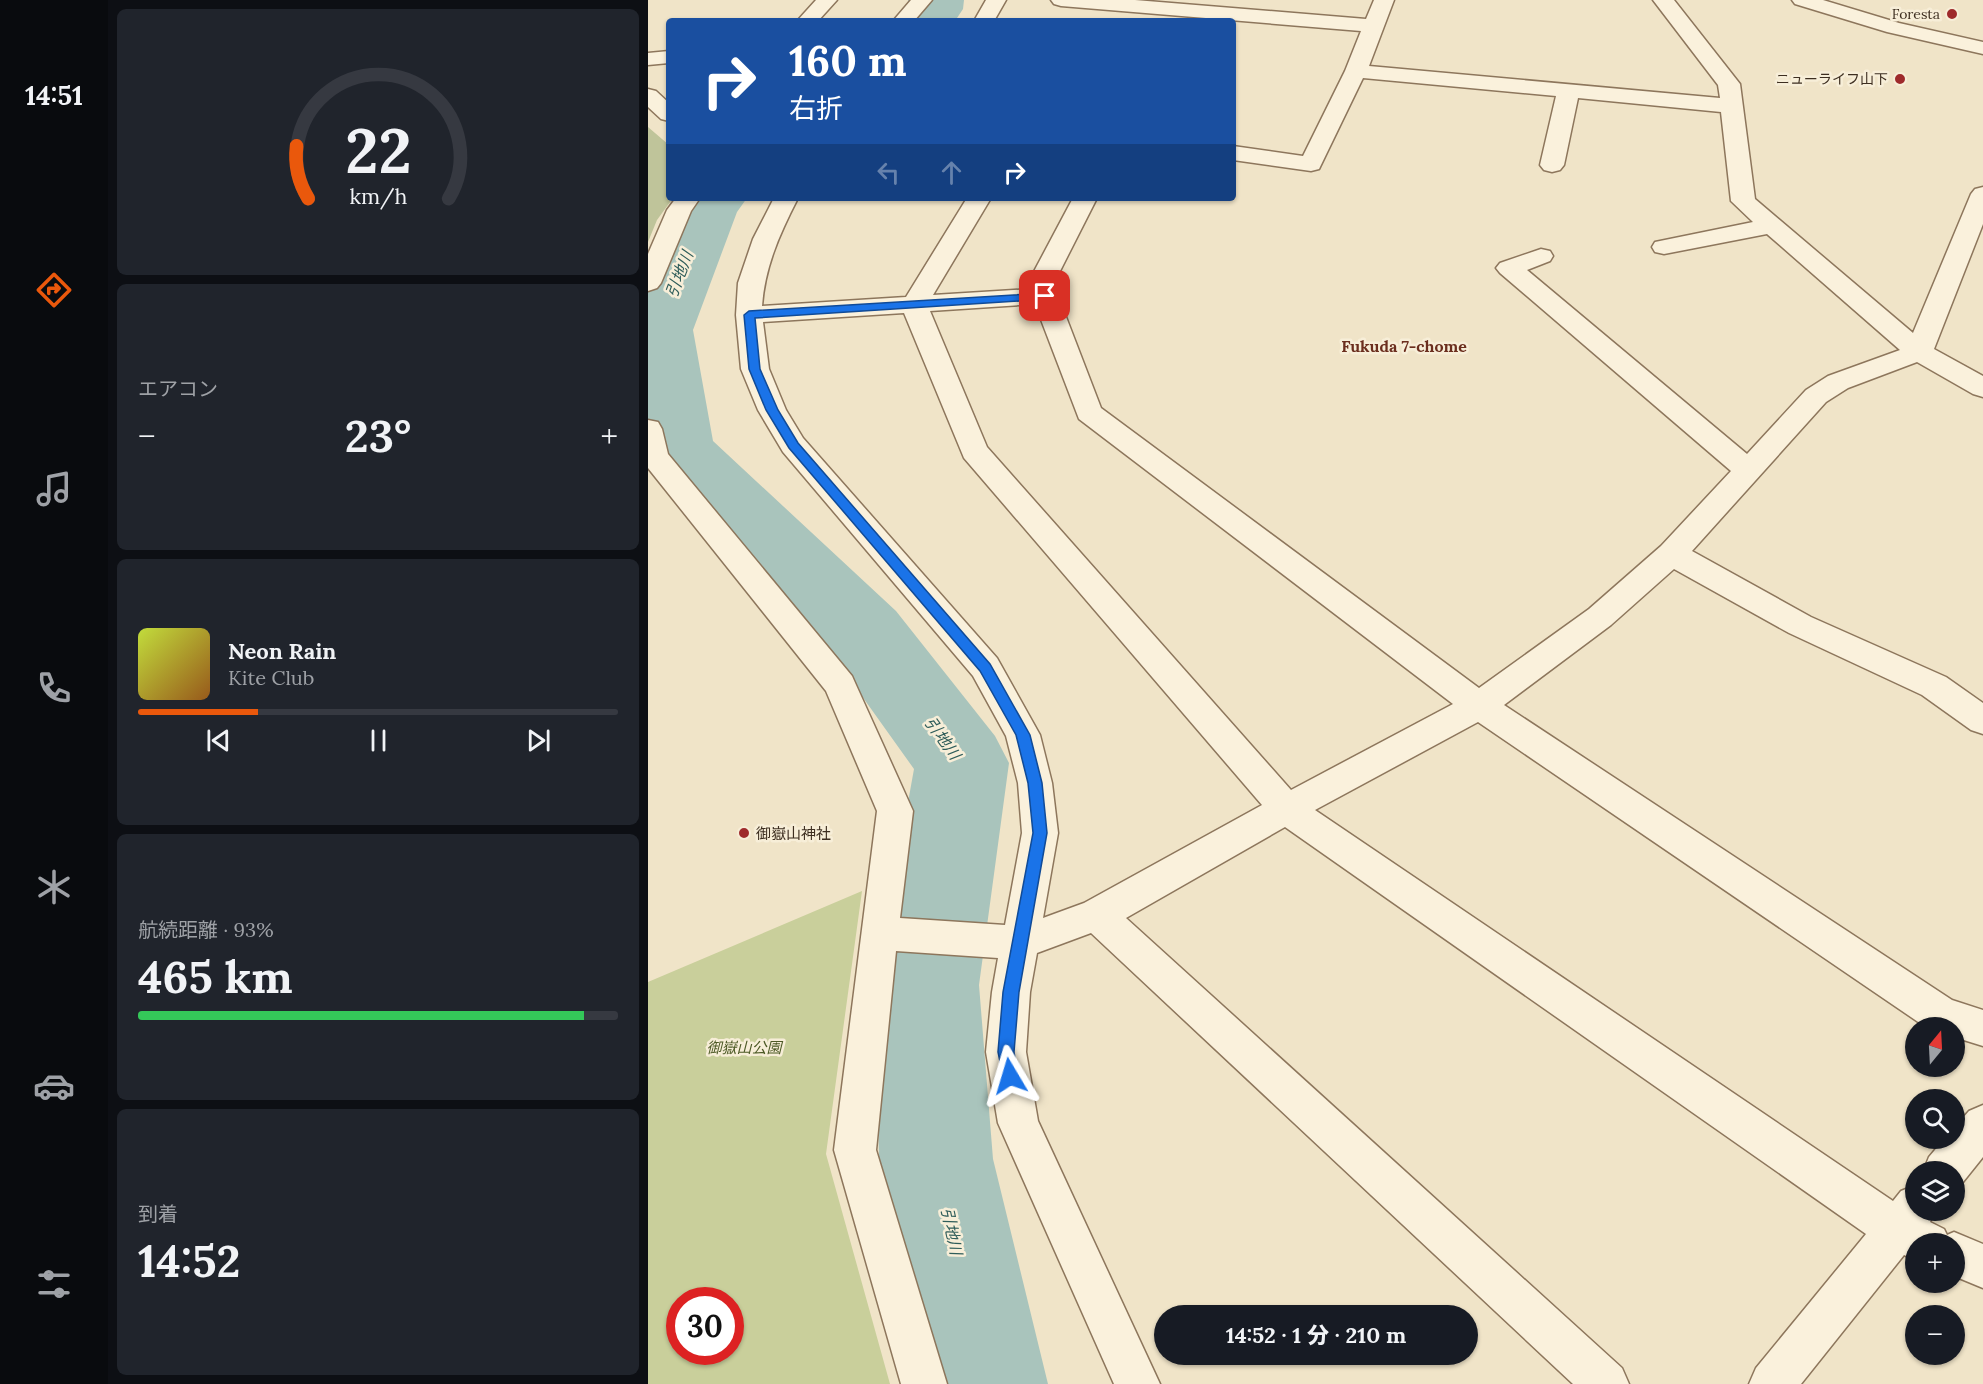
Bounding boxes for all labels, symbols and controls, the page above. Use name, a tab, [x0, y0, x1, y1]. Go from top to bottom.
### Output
place label: Foresta	[1892, 5, 1940, 23]
marker: Foresta	[1945, 7, 1959, 21]
text: 160 m	[789, 34, 907, 88]
icon: right	[690, 42, 768, 120]
place label: ニューライフ山下	[1776, 70, 1888, 88]
marker: ニューライフ山下	[1893, 72, 1907, 86]
text: 14:51	[25, 78, 83, 112]
text: 右折	[789, 91, 843, 125]
text: 22	[345, 110, 411, 190]
icon: left	[872, 156, 905, 189]
icon: ahead	[935, 156, 968, 189]
icon: right	[998, 156, 1031, 189]
text: km/h	[349, 182, 407, 210]
water label: 引地川	[661, 246, 698, 300]
icon: directions	[33, 269, 75, 311]
pin	[1019, 270, 1070, 321]
icon: arrive	[1028, 279, 1061, 312]
district label: Fukuda 7-chome	[1341, 336, 1467, 356]
text: エアコン	[138, 376, 218, 401]
text: 23°	[345, 407, 411, 464]
text: −	[138, 415, 156, 457]
text: +	[600, 415, 618, 457]
icon: music	[33, 468, 75, 510]
text: Neon Rain	[228, 637, 336, 665]
text: Kite Club	[228, 665, 314, 690]
icon: phone	[33, 667, 75, 709]
water label: 引地川	[921, 713, 966, 765]
icon: previous	[202, 724, 235, 757]
icon: pause	[362, 724, 395, 757]
icon: next	[522, 724, 555, 757]
place label: 御嶽山神社	[756, 824, 831, 843]
marker: 御嶽山神社	[737, 826, 751, 840]
icon: climate	[33, 866, 75, 908]
text: 航続距離 · 93%	[138, 917, 274, 942]
text: 465 km	[138, 948, 293, 1005]
north arrow	[1905, 1017, 1965, 1077]
map controls	[1905, 1017, 1965, 1365]
park label: 御嶽山公園	[706, 1038, 783, 1057]
position arrow	[978, 1044, 1042, 1108]
icon: car	[33, 1065, 75, 1107]
button: search	[1905, 1089, 1965, 1149]
button: layers	[1905, 1161, 1965, 1221]
text: 到着	[138, 1201, 178, 1226]
water label: 引地川	[937, 1205, 967, 1259]
text: 14:52	[138, 1232, 240, 1289]
button: +	[1905, 1233, 1965, 1293]
icon: filters	[33, 1263, 75, 1305]
speed limit sign: 30	[666, 1287, 744, 1365]
button: −	[1905, 1305, 1965, 1365]
text: 14:52 · 1 分 · 210 m	[1226, 1321, 1406, 1349]

